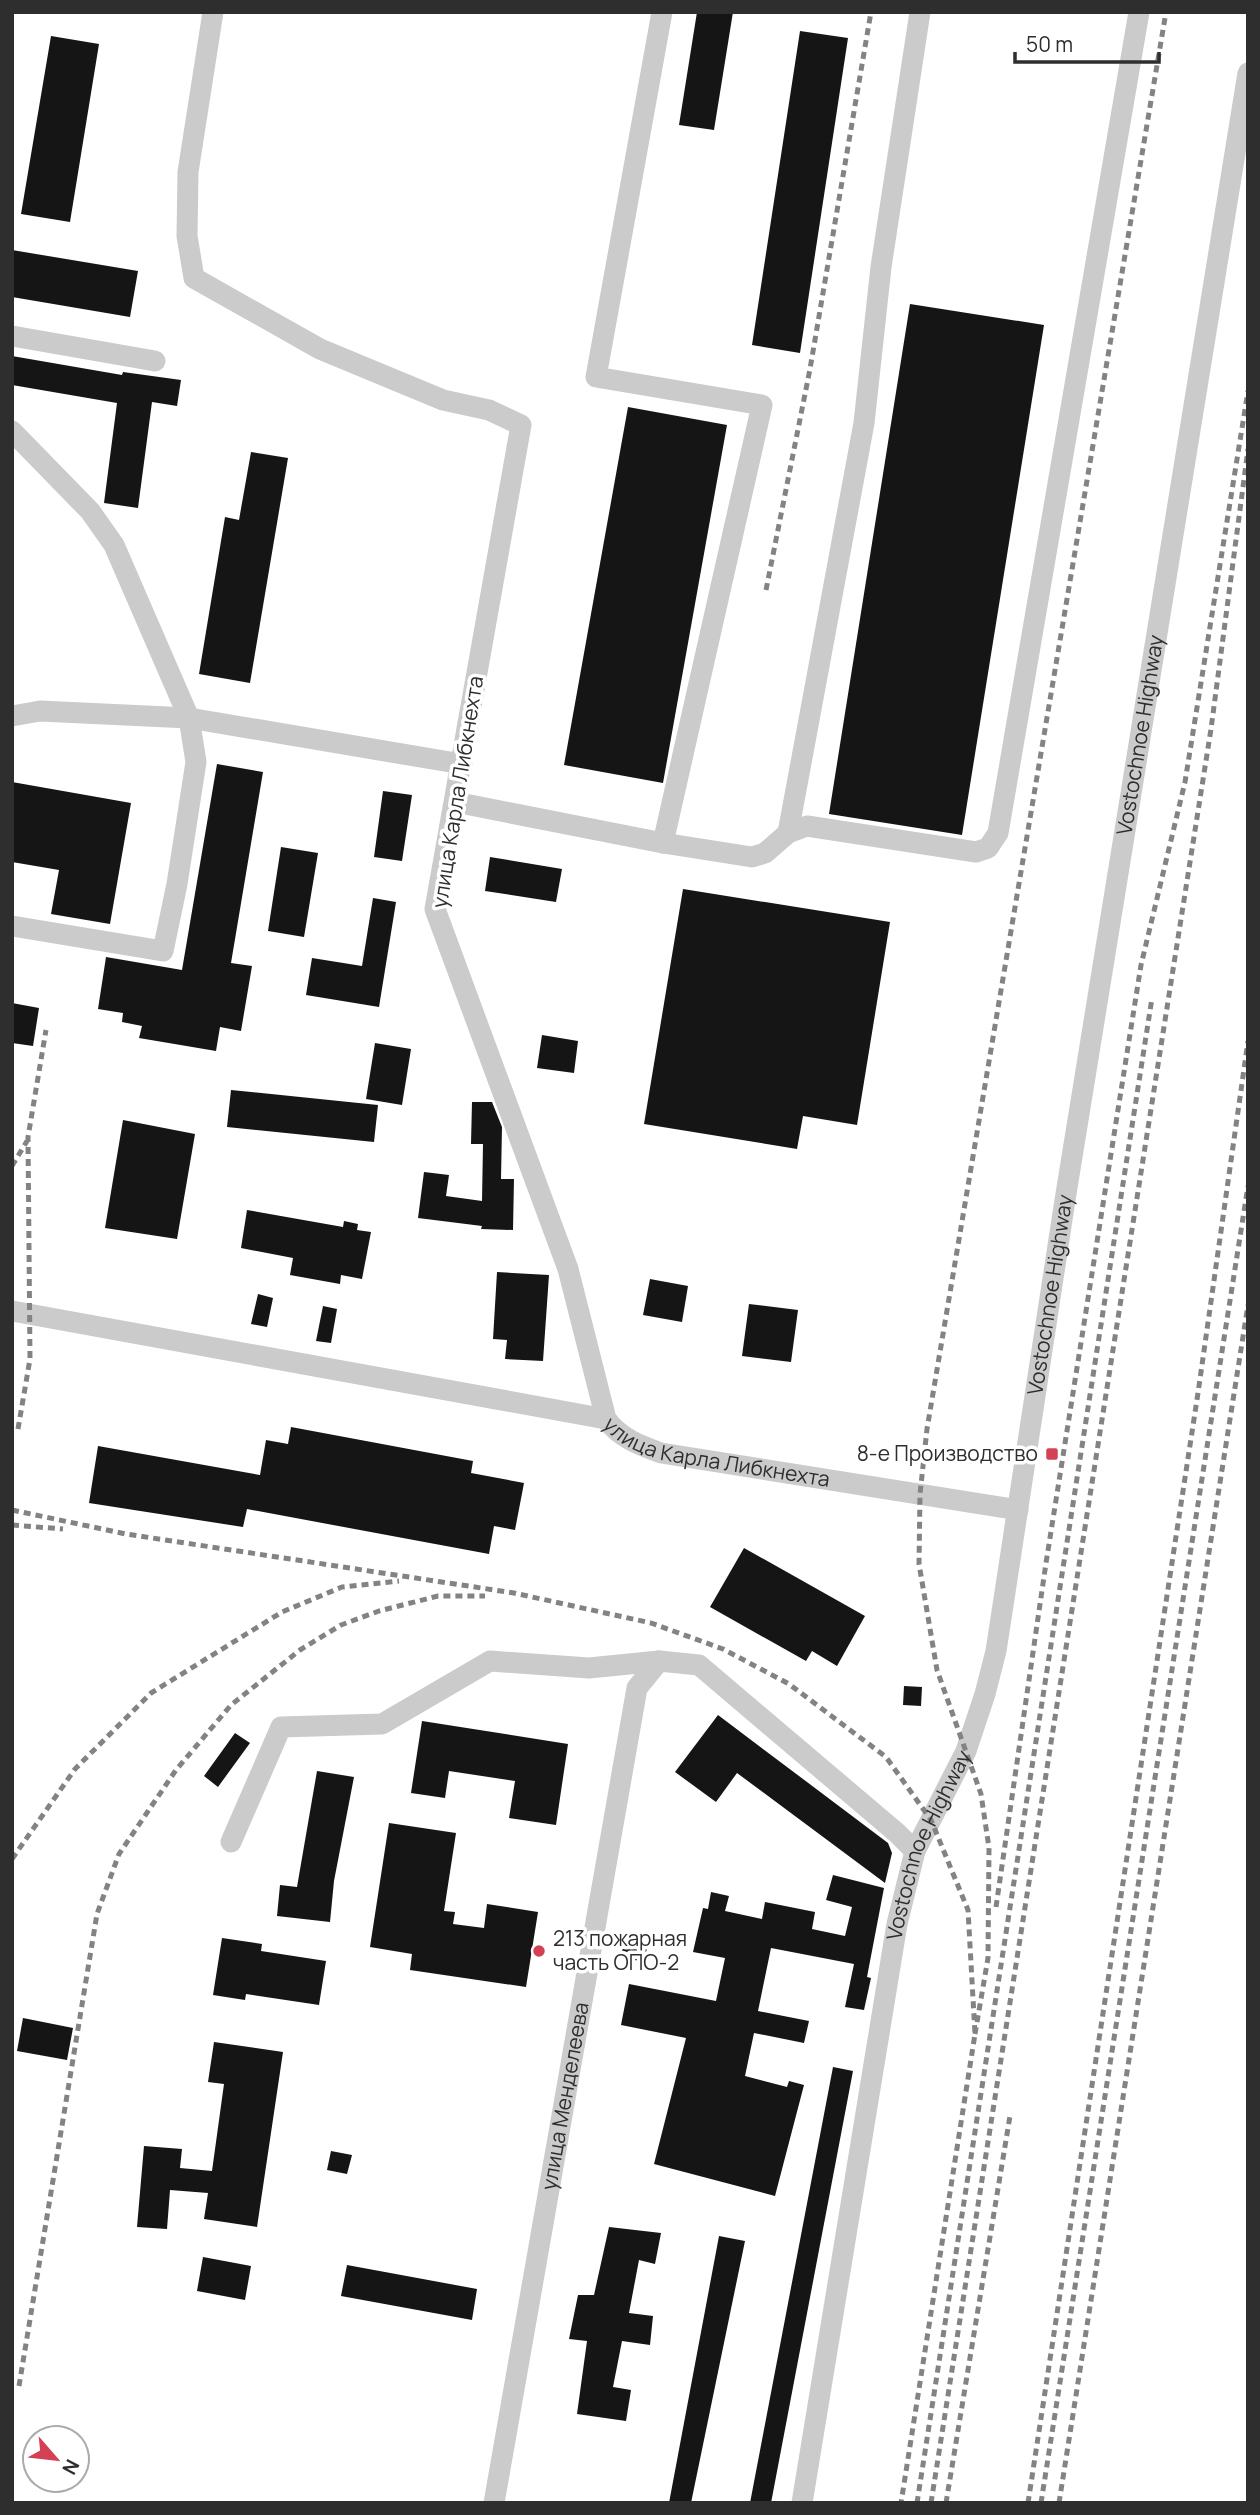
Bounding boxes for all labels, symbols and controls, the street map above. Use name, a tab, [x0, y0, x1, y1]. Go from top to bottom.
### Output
scale bar	[1015, 21, 1158, 65]
text: 50 m	[1026, 30, 1073, 58]
street label: Vostochnoe Highway	[1109, 633, 1170, 837]
street label: улица Карла Либкнехта	[425, 674, 489, 910]
street label: Vostochnoe Highway	[1020, 1192, 1079, 1397]
street label: улица Карла Либкнехта	[597, 1411, 832, 1493]
place label: 8-е Производство	[857, 1439, 1038, 1467]
marker: 8-е Производство	[1044, 1446, 1060, 1462]
street label: Vostochnoe Highway	[880, 1745, 977, 1942]
place label: 213 пожарная часть ОПО-2	[553, 1924, 687, 1976]
marker: 213 пожарная часть ОПО-2	[531, 1943, 547, 1959]
street label: улица Менделеева	[534, 2000, 595, 2192]
north arrow	[21, 2424, 91, 2494]
text: N	[56, 2455, 86, 2479]

